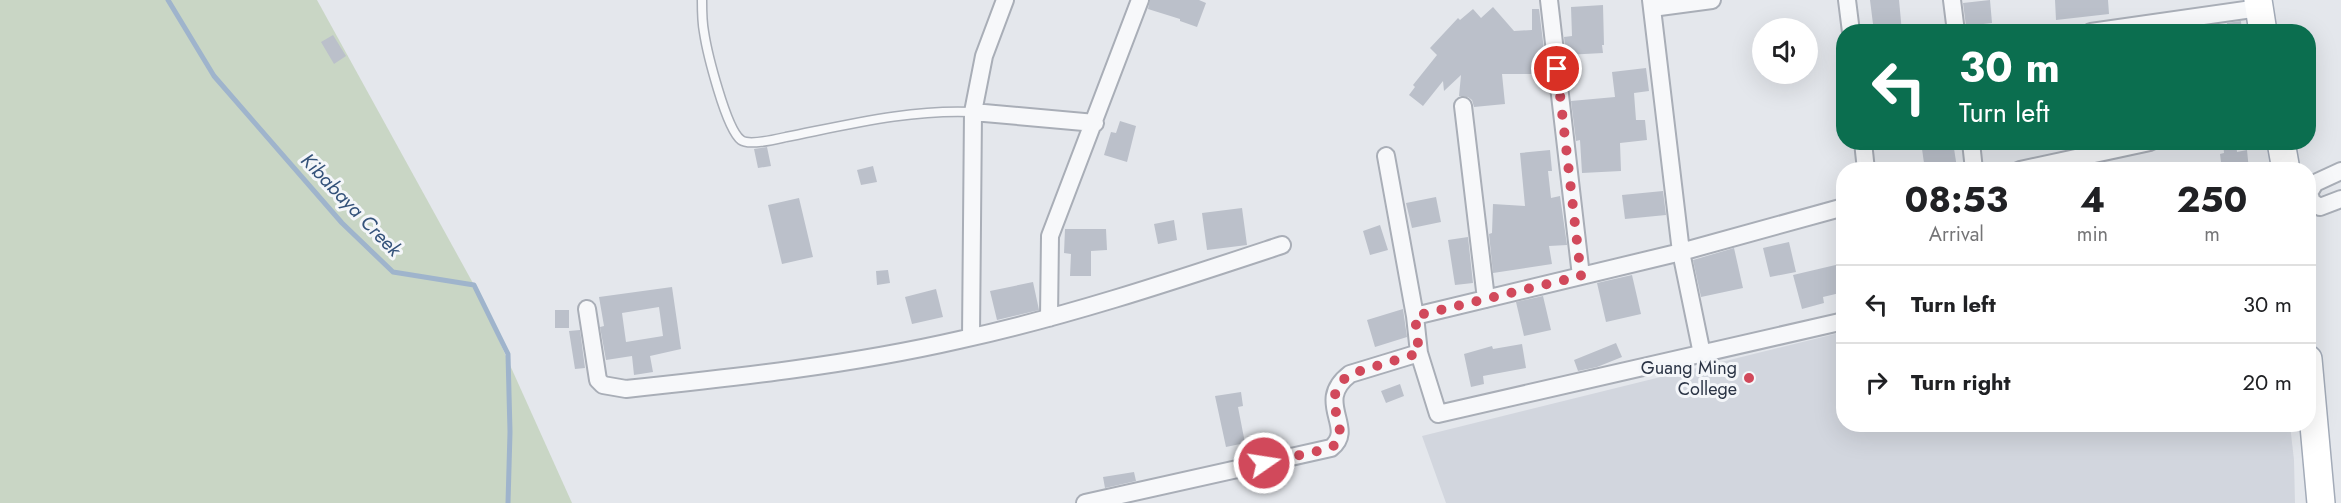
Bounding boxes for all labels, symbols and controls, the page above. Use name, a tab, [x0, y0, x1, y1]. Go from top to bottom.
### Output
map controls	[1752, 18, 1818, 84]
button: sound	[1752, 18, 1818, 84]
text: 30 m	[1959, 37, 2060, 98]
pin	[1531, 43, 1582, 94]
icon: left	[1860, 48, 1938, 126]
icon: arrive	[1540, 52, 1573, 85]
text: Turn left	[1959, 93, 2049, 132]
water label: Kibabaya Creek	[294, 147, 409, 264]
text: 08:53	[1905, 173, 2008, 225]
text: 4	[2080, 173, 2105, 225]
text: 250	[2177, 173, 2247, 225]
text: Arrival	[1929, 220, 1984, 249]
text: min	[2077, 220, 2108, 249]
text: m	[2204, 220, 2220, 249]
icon: left	[1860, 288, 1893, 321]
text: Turn left	[1911, 288, 1996, 320]
text: 30 m	[2243, 288, 2292, 320]
place label: Guang Ming College	[1641, 355, 1737, 402]
icon: right	[1860, 366, 1893, 399]
text: Turn right	[1911, 366, 2011, 398]
text: 20 m	[2243, 366, 2292, 398]
marker: Guang Ming College	[1742, 371, 1756, 385]
position arrow	[1232, 431, 1296, 495]

